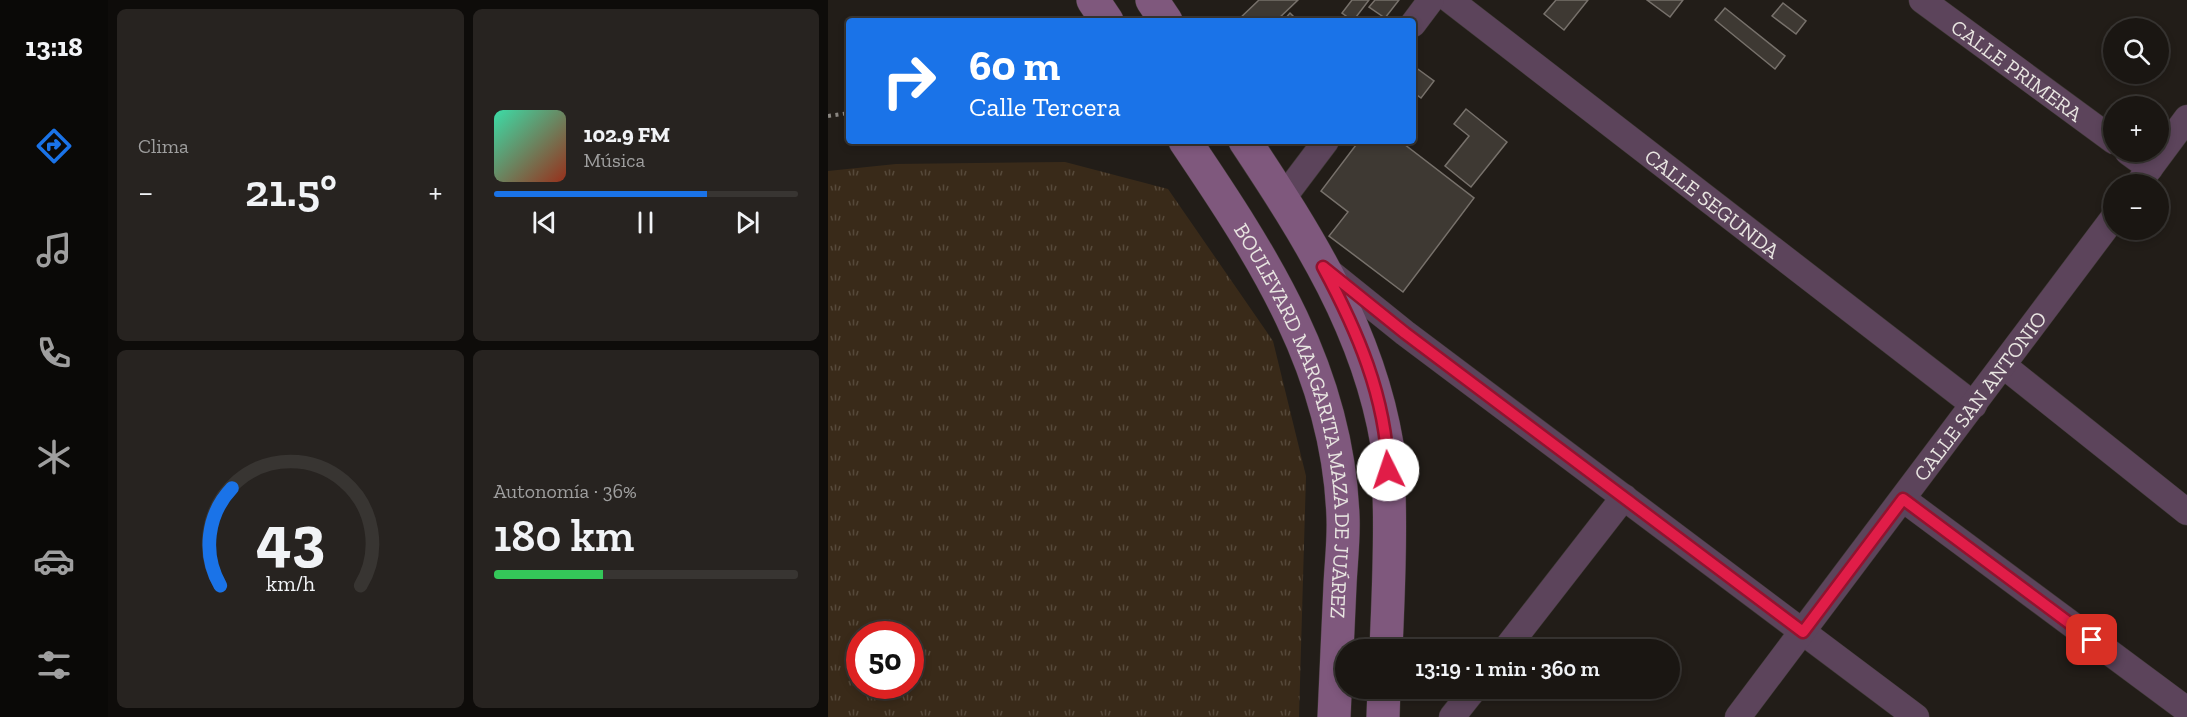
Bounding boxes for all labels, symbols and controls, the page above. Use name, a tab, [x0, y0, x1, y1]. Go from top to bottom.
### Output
street label: CALLE PRIMERA	[1947, 13, 2088, 126]
map controls	[2103, 18, 2169, 240]
button: search	[2103, 18, 2169, 84]
text: 13:18	[25, 31, 83, 63]
text: 60 m	[969, 40, 1060, 91]
icon: right	[870, 42, 948, 120]
text: Calle Tercera	[969, 91, 1121, 123]
button: +	[2103, 96, 2169, 162]
text: 102.9 FM	[584, 121, 670, 148]
icon: directions	[33, 125, 75, 167]
text: Clima	[138, 134, 189, 158]
street label: CALLE SEGUNDA	[1640, 143, 1785, 263]
text: Música	[584, 148, 645, 172]
text: 21.5°	[245, 164, 337, 218]
text: −	[138, 172, 153, 211]
text: +	[429, 172, 443, 211]
button: −	[2103, 174, 2169, 240]
icon: previous	[528, 206, 561, 239]
icon: pause	[629, 206, 662, 239]
icon: next	[731, 206, 764, 239]
street label: BOULEVARD MARGARITA MAZA DE JUÁREZ	[1229, 218, 1356, 619]
icon: music	[33, 229, 75, 271]
street label: CALLE SAN ANTONIO	[1908, 306, 2051, 485]
icon: phone	[33, 332, 75, 374]
icon: climate	[33, 436, 75, 478]
position arrow	[1356, 438, 1420, 502]
text: Autonomía · 36%	[494, 479, 637, 503]
text: 43	[256, 501, 325, 576]
text: 180 km	[494, 509, 634, 563]
icon: car	[33, 540, 75, 582]
text: km/h	[266, 571, 315, 596]
pin	[2066, 614, 2117, 665]
speed limit sign: 50	[846, 621, 924, 699]
icon: arrive	[2075, 623, 2108, 656]
icon: filters	[33, 644, 75, 686]
text: 13:19 · 1 min · 360 m	[1415, 655, 1600, 682]

